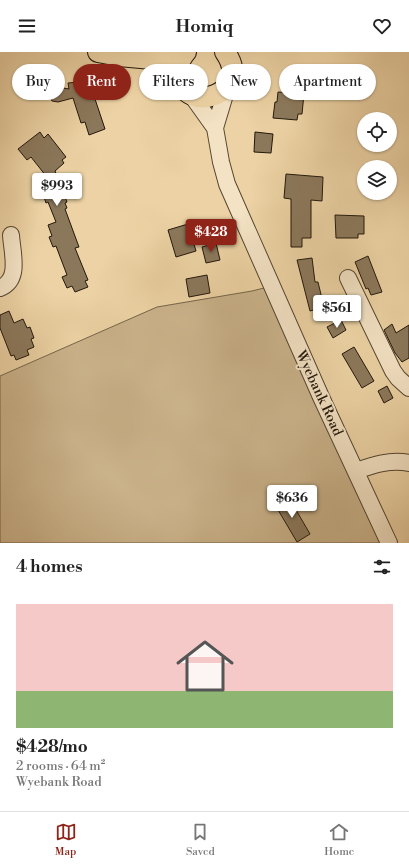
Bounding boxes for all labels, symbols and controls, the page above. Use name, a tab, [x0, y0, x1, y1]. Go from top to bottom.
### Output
icon: menu	[16, 15, 38, 37]
text: Homiq	[175, 15, 234, 38]
icon: heart	[371, 15, 393, 37]
chip: Buy	[12, 64, 65, 100]
chip: Rent	[73, 64, 131, 100]
chip: Filters	[139, 64, 208, 100]
chip: New	[216, 64, 271, 100]
chip: Apartment	[279, 64, 376, 100]
map controls	[357, 112, 397, 200]
button: locate	[357, 112, 397, 152]
button: layers	[357, 160, 397, 200]
pin: $993	[33, 173, 81, 207]
text: $993	[41, 178, 73, 194]
pin: $428	[187, 219, 235, 253]
text: $428	[195, 224, 227, 240]
pin: $561	[313, 295, 361, 329]
text: $561	[322, 300, 352, 316]
street label: Wyebank Road	[291, 347, 347, 439]
pin: $636	[268, 485, 316, 519]
text: $636	[276, 490, 308, 506]
text: 4 homes	[16, 556, 83, 578]
icon: filters	[371, 556, 393, 578]
icon: home	[169, 630, 241, 702]
text: $428/mo	[16, 736, 88, 758]
text: 2 rooms · 64 m²	[16, 758, 105, 774]
text: Wyebank Road	[16, 774, 102, 790]
tab: Map	[55, 821, 77, 859]
tab: Saved	[186, 821, 215, 859]
tab: Home	[324, 821, 354, 859]

